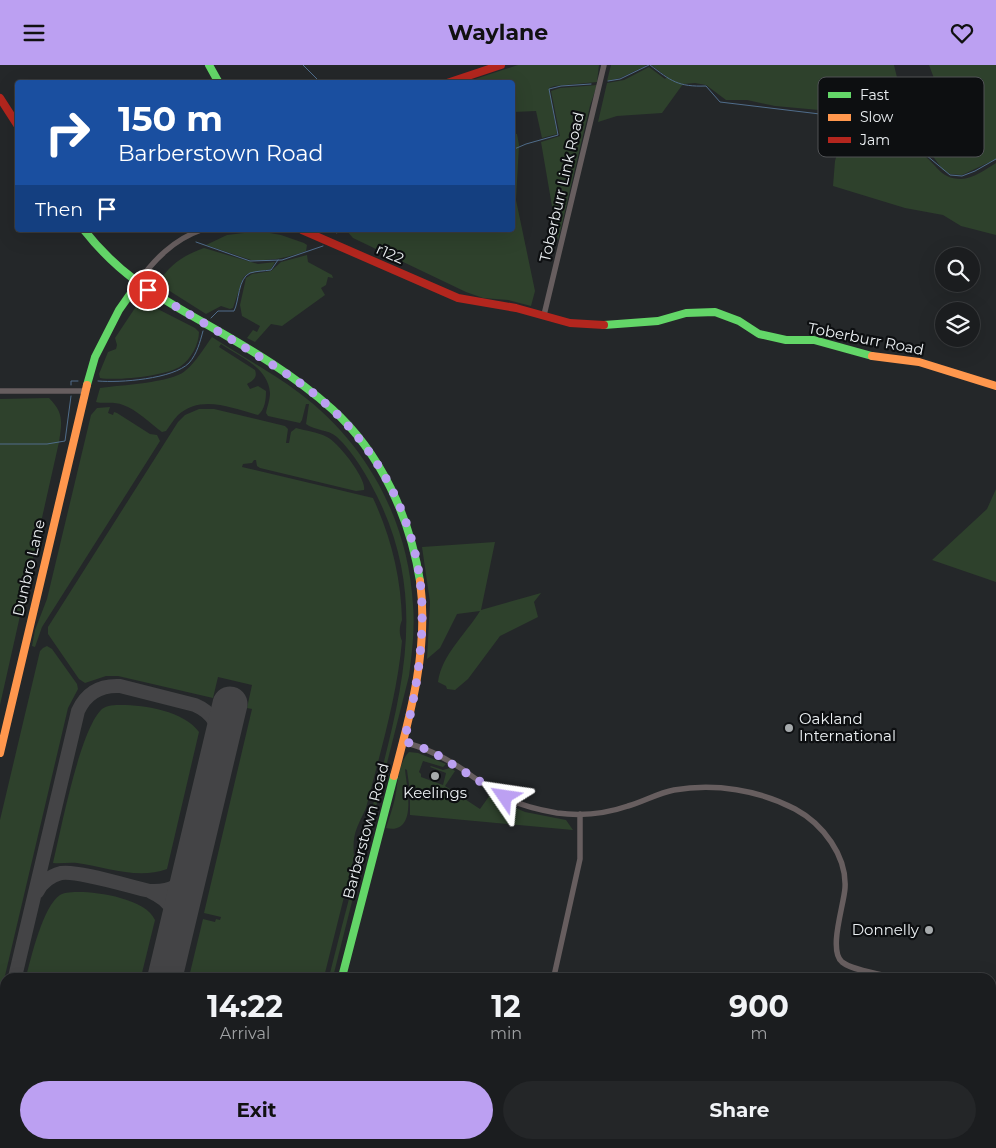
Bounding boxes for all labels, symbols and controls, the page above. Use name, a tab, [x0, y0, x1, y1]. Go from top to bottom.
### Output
icon: menu	[20, 19, 48, 47]
text: Waylane	[448, 19, 548, 46]
icon: heart	[948, 19, 976, 47]
legend	[818, 77, 984, 157]
text: Fast	[860, 86, 890, 104]
text: 150 m	[118, 97, 223, 140]
icon: right	[35, 100, 100, 165]
text: Slow	[860, 108, 894, 126]
street label: Toberburr Link Road	[535, 110, 588, 264]
text: Jam	[859, 131, 890, 149]
text: Barberstown Road	[118, 140, 323, 167]
icon: arrive	[93, 195, 121, 223]
text: Then	[35, 198, 83, 221]
street label: r122	[373, 239, 407, 268]
map controls	[935, 247, 980, 347]
button: search	[935, 247, 980, 292]
pin	[127, 269, 169, 311]
icon: arrive	[134, 276, 162, 304]
button: layers	[935, 302, 980, 347]
street label: Toberburr Road	[807, 318, 926, 359]
street label: Dunbro Lane	[8, 518, 49, 618]
place label: Oakland International	[799, 709, 896, 745]
marker: Oakland International	[783, 722, 795, 734]
street label: Barberstown Road	[338, 761, 393, 901]
marker: Keelings	[429, 770, 441, 782]
position arrow	[478, 770, 530, 822]
place label: Keelings	[403, 783, 467, 802]
place label: Donnelly	[852, 920, 920, 939]
marker: Donnelly	[923, 924, 935, 936]
text: 14:22	[207, 988, 283, 1025]
text: 12	[491, 988, 521, 1025]
text: 900	[729, 988, 789, 1025]
text: Arrival	[220, 1024, 270, 1043]
text: min	[490, 1024, 522, 1043]
text: m	[751, 1024, 768, 1043]
button: Exit	[20, 1081, 493, 1139]
button: Share	[503, 1081, 976, 1139]

